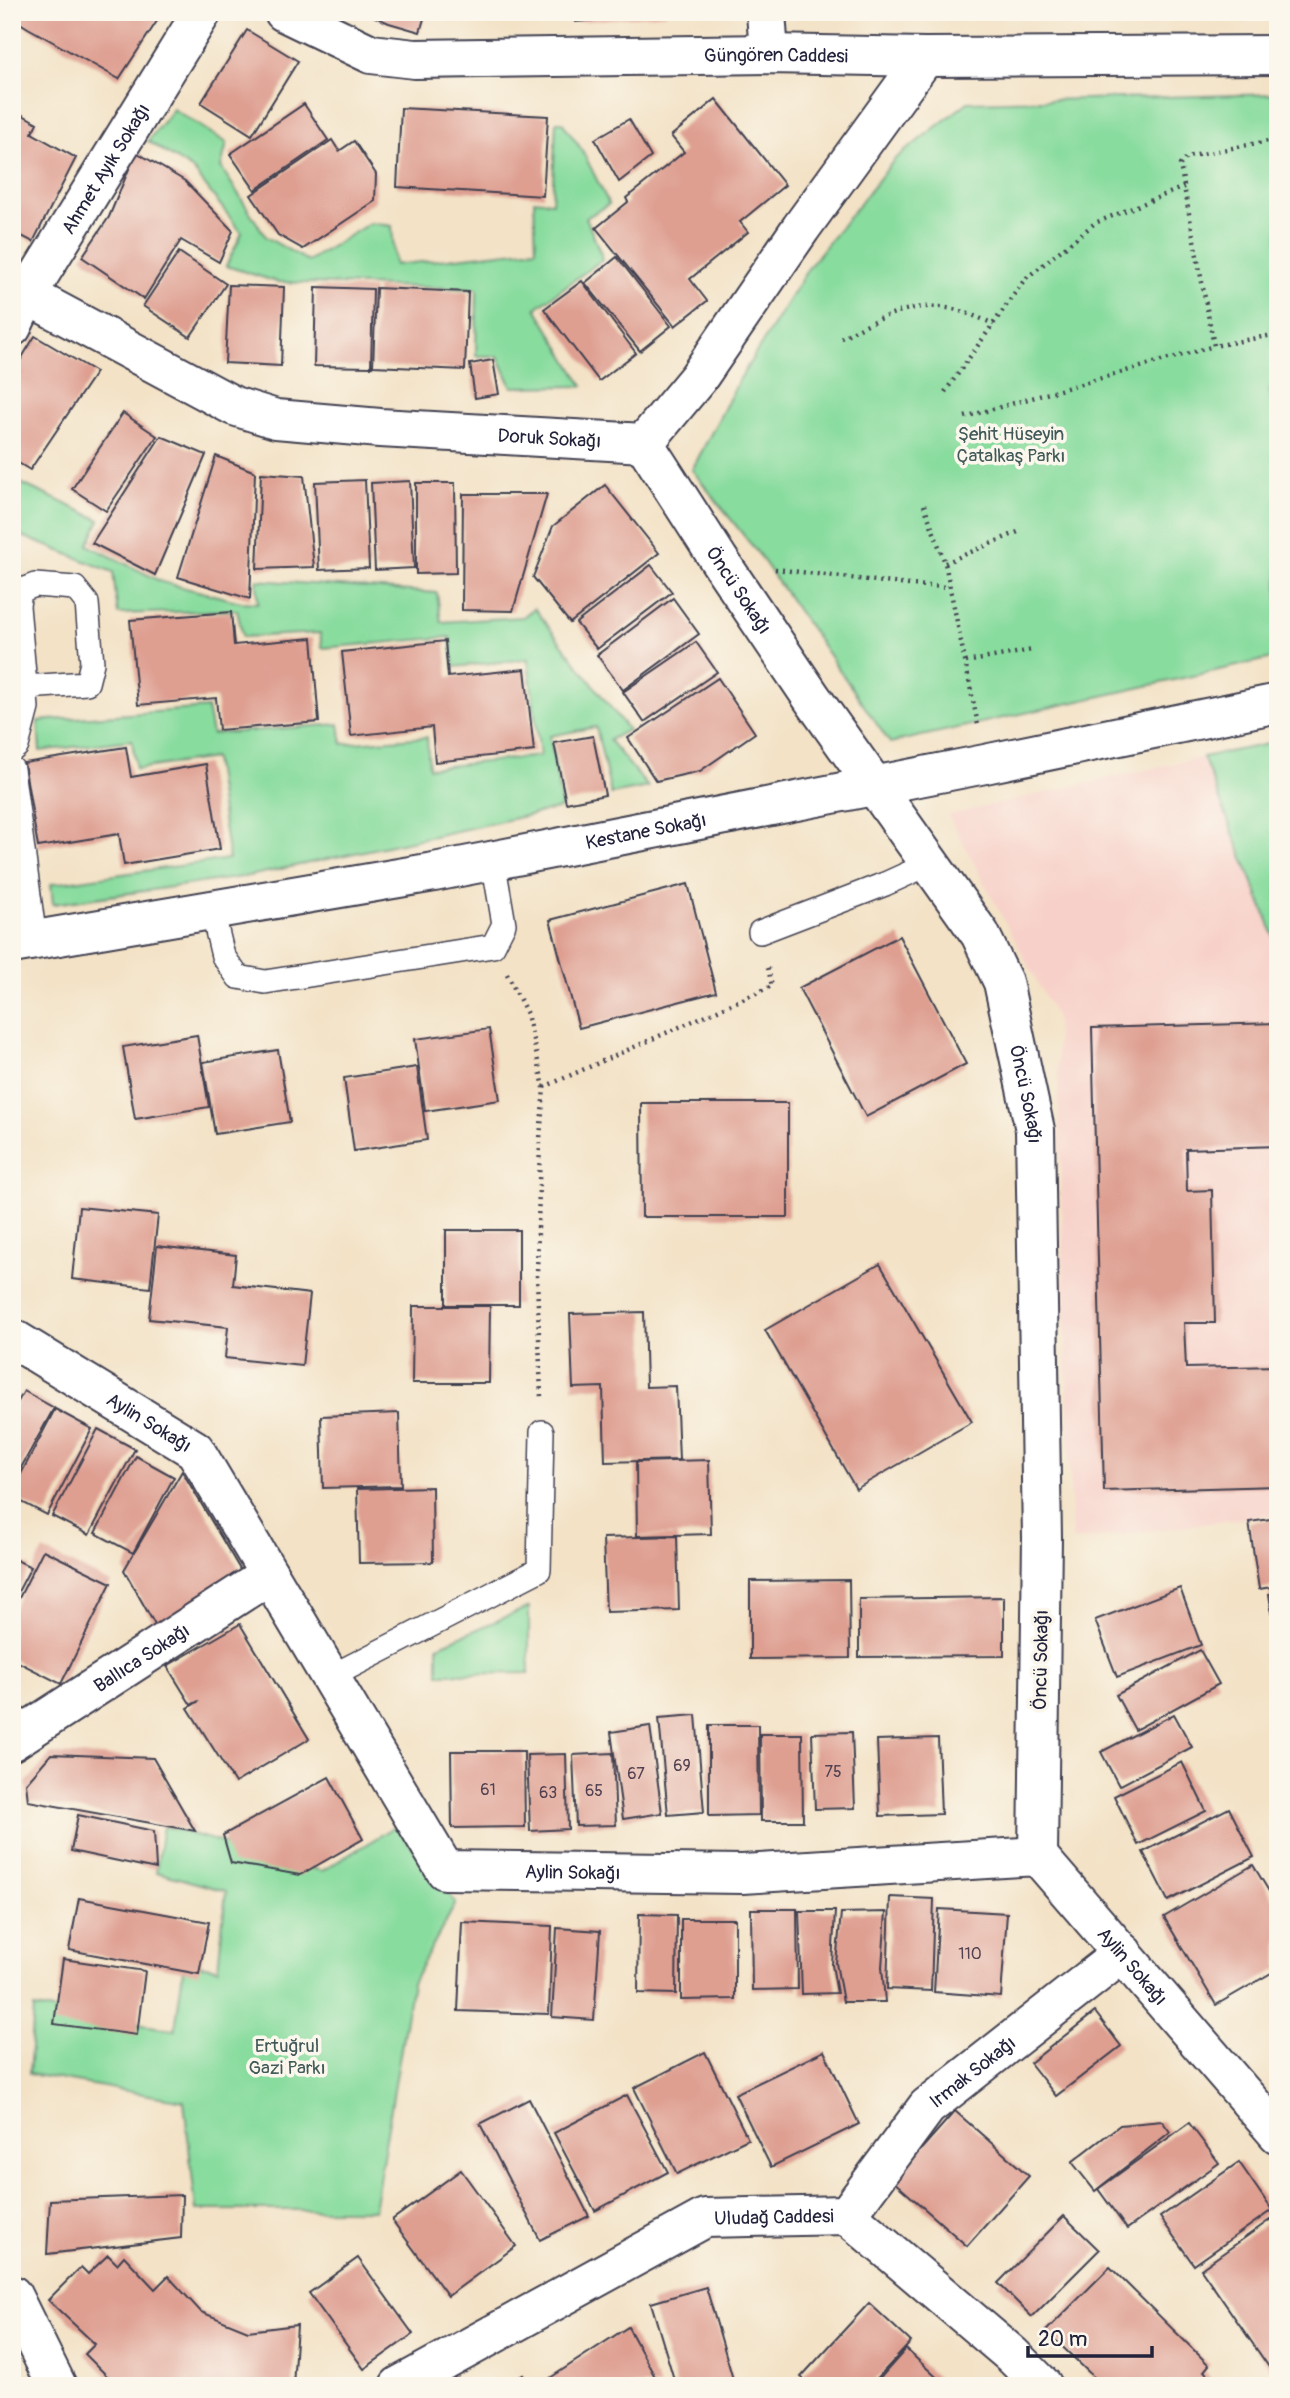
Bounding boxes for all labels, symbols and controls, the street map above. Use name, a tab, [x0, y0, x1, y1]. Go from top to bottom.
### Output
street label: Güngören Caddesi	[704, 43, 848, 69]
street label: Ahmet Ayık Sokağı	[57, 99, 156, 239]
park label: Şehit Hüseyin Çatalkaş Parkı	[957, 422, 1065, 468]
street label: Doruk Sokağı	[497, 424, 602, 454]
street label: Öncü Sokağı	[700, 542, 776, 639]
street label: Kestane Sokağı	[584, 808, 709, 855]
street label: Öncü Sokağı	[1004, 1043, 1046, 1144]
street label: Aylin Sokağı	[102, 1388, 196, 1458]
street label: Öncü Sokağı	[1028, 1610, 1054, 1710]
street label: Ballıca Sokağı	[89, 1618, 194, 1698]
house number: 69	[673, 1756, 691, 1776]
house number: 75	[824, 1762, 842, 1782]
house number: 67	[627, 1764, 645, 1784]
house number: 61	[480, 1780, 496, 1800]
house number: 65	[585, 1781, 603, 1801]
house number: 63	[539, 1783, 557, 1803]
street label: Aylin Sokağı	[525, 1860, 621, 1885]
street label: Aylin Sokağı	[1092, 1923, 1172, 2010]
house number: 110	[958, 1944, 982, 1964]
street label: Irmak Sokağı	[925, 2031, 1021, 2113]
park label: Ertuğrul Gazi Parkı	[248, 2034, 326, 2080]
street label: Uludağ Caddesi	[714, 2204, 834, 2231]
scale bar	[1028, 2314, 1152, 2358]
text: 20 m	[1038, 2326, 1087, 2353]

